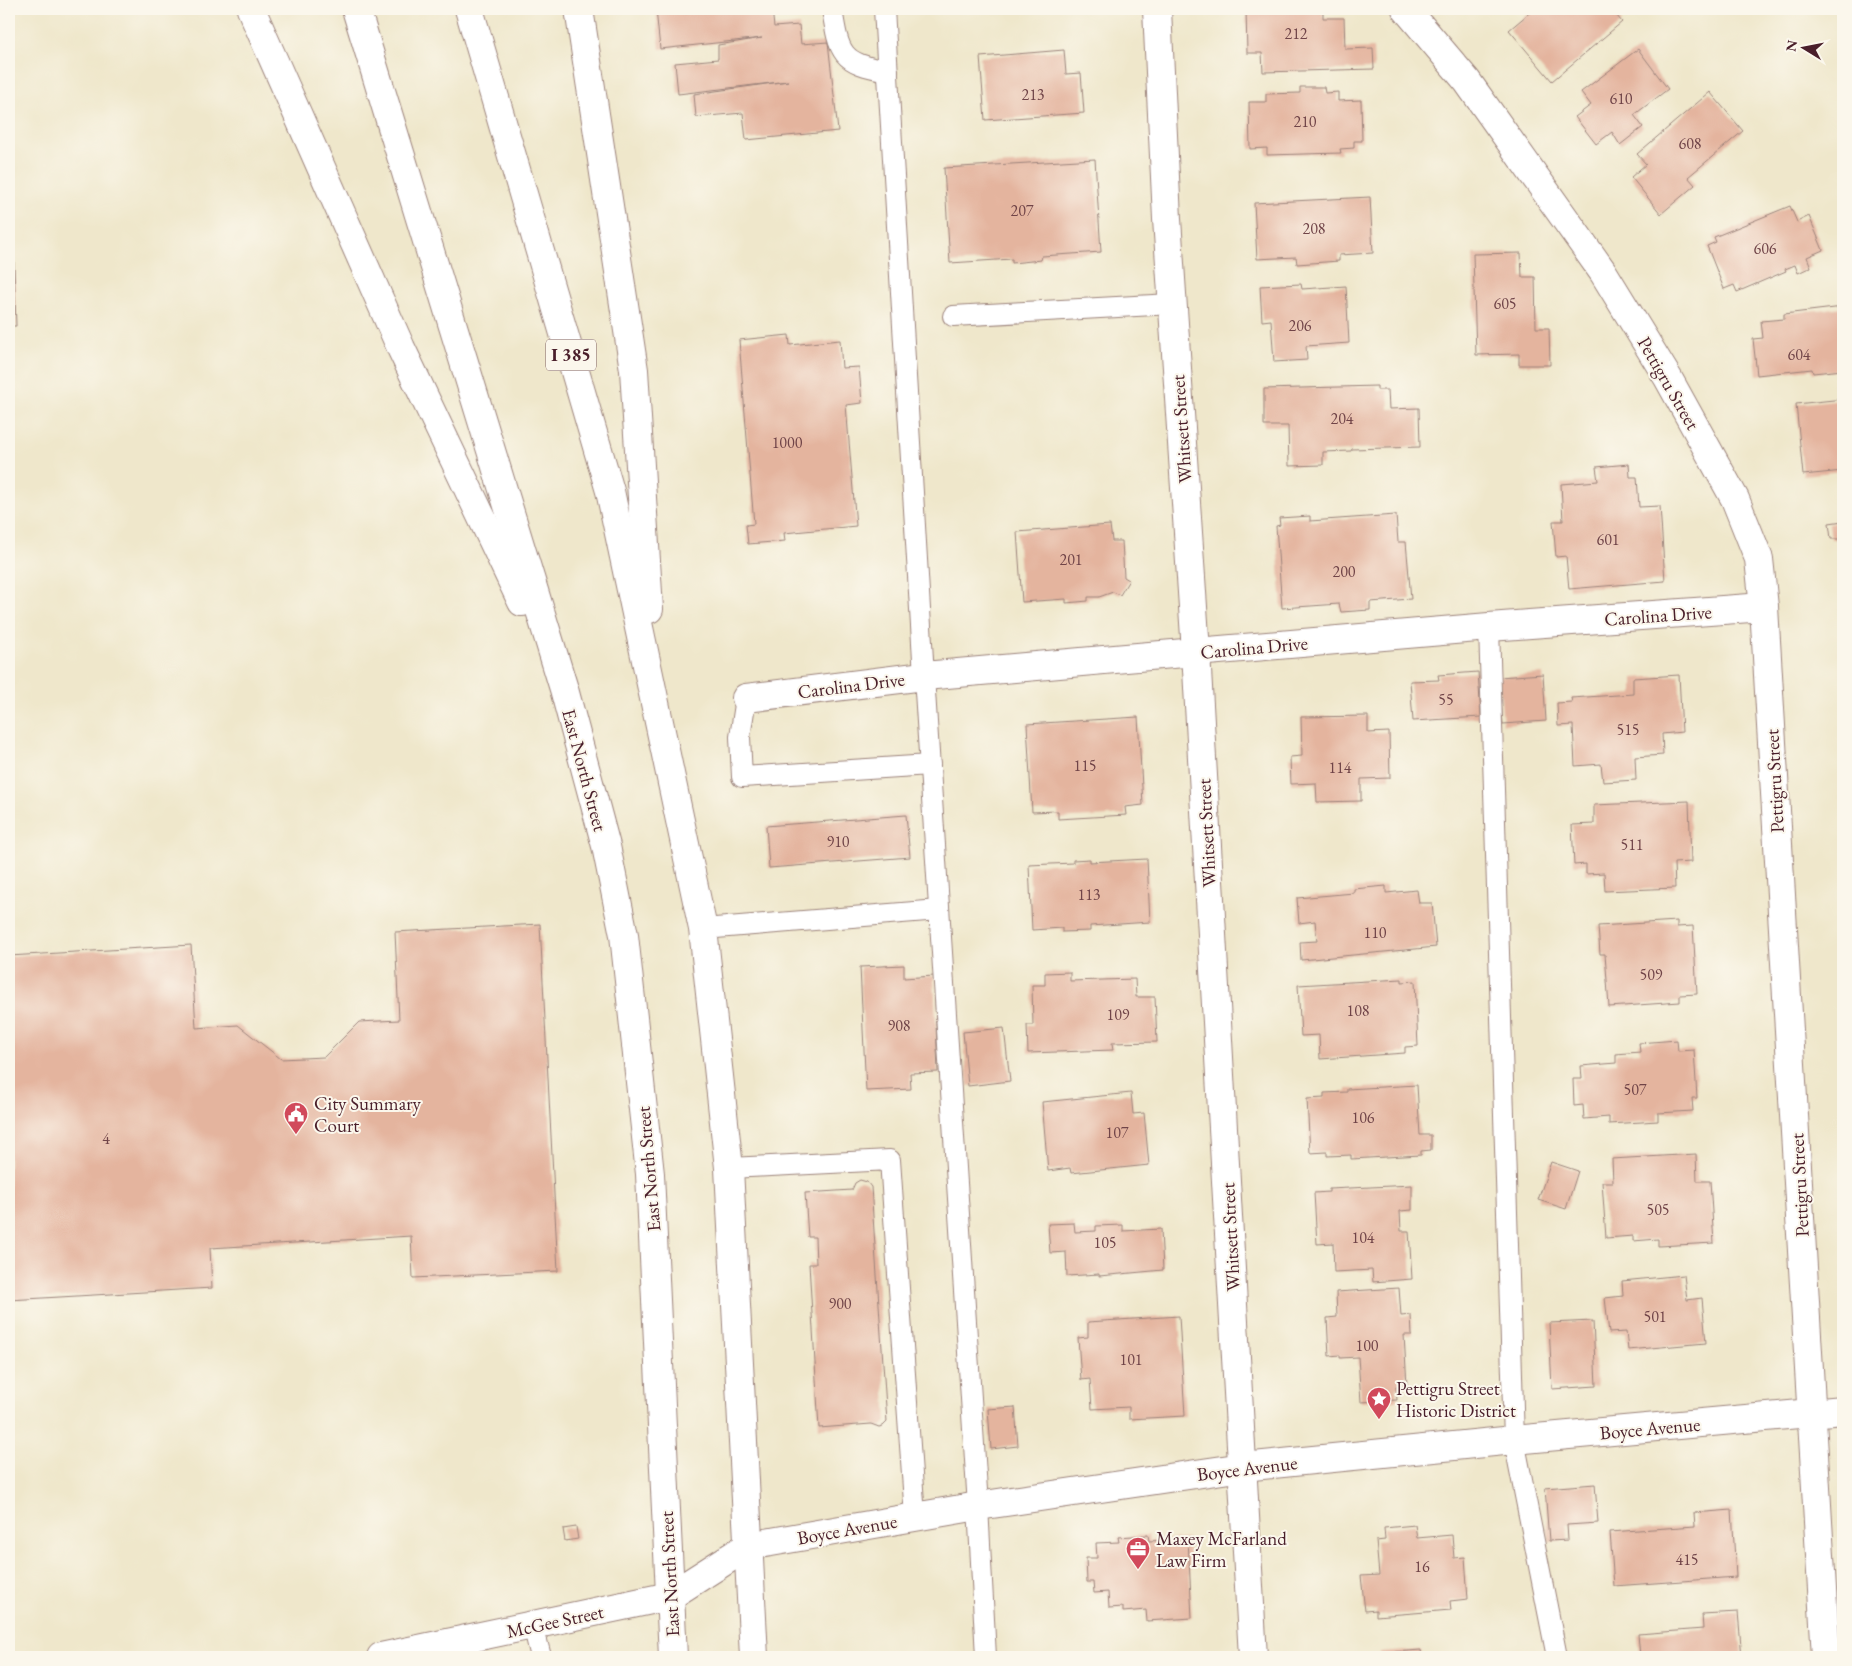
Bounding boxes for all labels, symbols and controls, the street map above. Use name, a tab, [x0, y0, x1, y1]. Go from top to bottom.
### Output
north arrow	[1780, 22, 1830, 72]
house number: 212	[1284, 23, 1308, 44]
text: N	[1781, 38, 1801, 53]
house number: 213	[1021, 84, 1045, 105]
house number: 610	[1609, 88, 1633, 109]
house number: 210	[1293, 111, 1317, 132]
house number: 608	[1678, 133, 1702, 154]
house number: 207	[1010, 200, 1034, 221]
house number: 208	[1302, 218, 1326, 239]
house number: 606	[1753, 238, 1777, 259]
house number: 605	[1493, 293, 1517, 314]
house number: 206	[1288, 315, 1312, 336]
street label: Pettigru Street	[1632, 332, 1705, 434]
road number: I 385	[546, 340, 596, 370]
house number: 604	[1787, 344, 1811, 365]
street label: Whitsett Street	[1165, 374, 1198, 484]
house number: 204	[1330, 408, 1354, 429]
house number: 1000	[772, 432, 803, 453]
house number: 601	[1596, 529, 1620, 550]
house number: 201	[1059, 549, 1083, 570]
house number: 200	[1332, 561, 1356, 582]
street label: Carolina Drive	[1603, 599, 1713, 632]
street label: Carolina Drive	[1199, 630, 1309, 665]
street label: Carolina Drive	[796, 667, 906, 704]
house number: 55	[1438, 689, 1454, 710]
street label: East North Street	[556, 706, 613, 834]
house number: 515	[1616, 719, 1640, 740]
street label: Pettigru Street	[1759, 729, 1790, 833]
house number: 115	[1073, 755, 1097, 776]
house number: 114	[1328, 757, 1352, 778]
street label: Whitsett Street	[1191, 778, 1222, 888]
house number: 910	[826, 831, 850, 852]
house number: 511	[1620, 834, 1644, 855]
house number: 113	[1077, 884, 1101, 905]
house number: 110	[1363, 922, 1387, 943]
house number: 509	[1639, 964, 1663, 985]
house number: 108	[1346, 1000, 1370, 1021]
house number: 109	[1106, 1004, 1130, 1025]
house number: 908	[887, 1015, 911, 1036]
house number: 507	[1623, 1079, 1647, 1100]
place label: City Summary Court	[314, 1091, 422, 1138]
public building icon: City Summary Court	[283, 1101, 309, 1135]
street label: East North Street	[631, 1105, 666, 1233]
house number: 106	[1351, 1107, 1375, 1128]
house number: 107	[1105, 1122, 1129, 1143]
house number: 4	[102, 1128, 110, 1149]
street label: Pettigru Street	[1784, 1133, 1815, 1237]
street label: Whitsett Street	[1215, 1182, 1246, 1292]
house number: 505	[1646, 1199, 1670, 1220]
house number: 104	[1351, 1227, 1375, 1248]
house number: 105	[1093, 1232, 1117, 1253]
house number: 900	[828, 1293, 852, 1314]
house number: 501	[1643, 1306, 1667, 1327]
house number: 100	[1355, 1335, 1379, 1356]
house number: 101	[1119, 1349, 1143, 1370]
place label: Pettigru Street Historic District	[1396, 1376, 1516, 1423]
place icon: Pettigru Street Historic District	[1366, 1386, 1392, 1420]
street label: Boyce Avenue	[1599, 1412, 1701, 1445]
street label: Boyce Avenue	[1195, 1450, 1299, 1487]
street label: Boyce Avenue	[795, 1508, 899, 1551]
street label: East North Street	[654, 1510, 685, 1637]
place label: Maxey McFarland Law Firm	[1156, 1526, 1287, 1573]
office icon: Maxey McFarland Law Firm	[1125, 1536, 1151, 1570]
house number: 415	[1675, 1549, 1699, 1570]
house number: 16	[1414, 1556, 1430, 1577]
street label: McGee Street	[504, 1599, 606, 1644]

